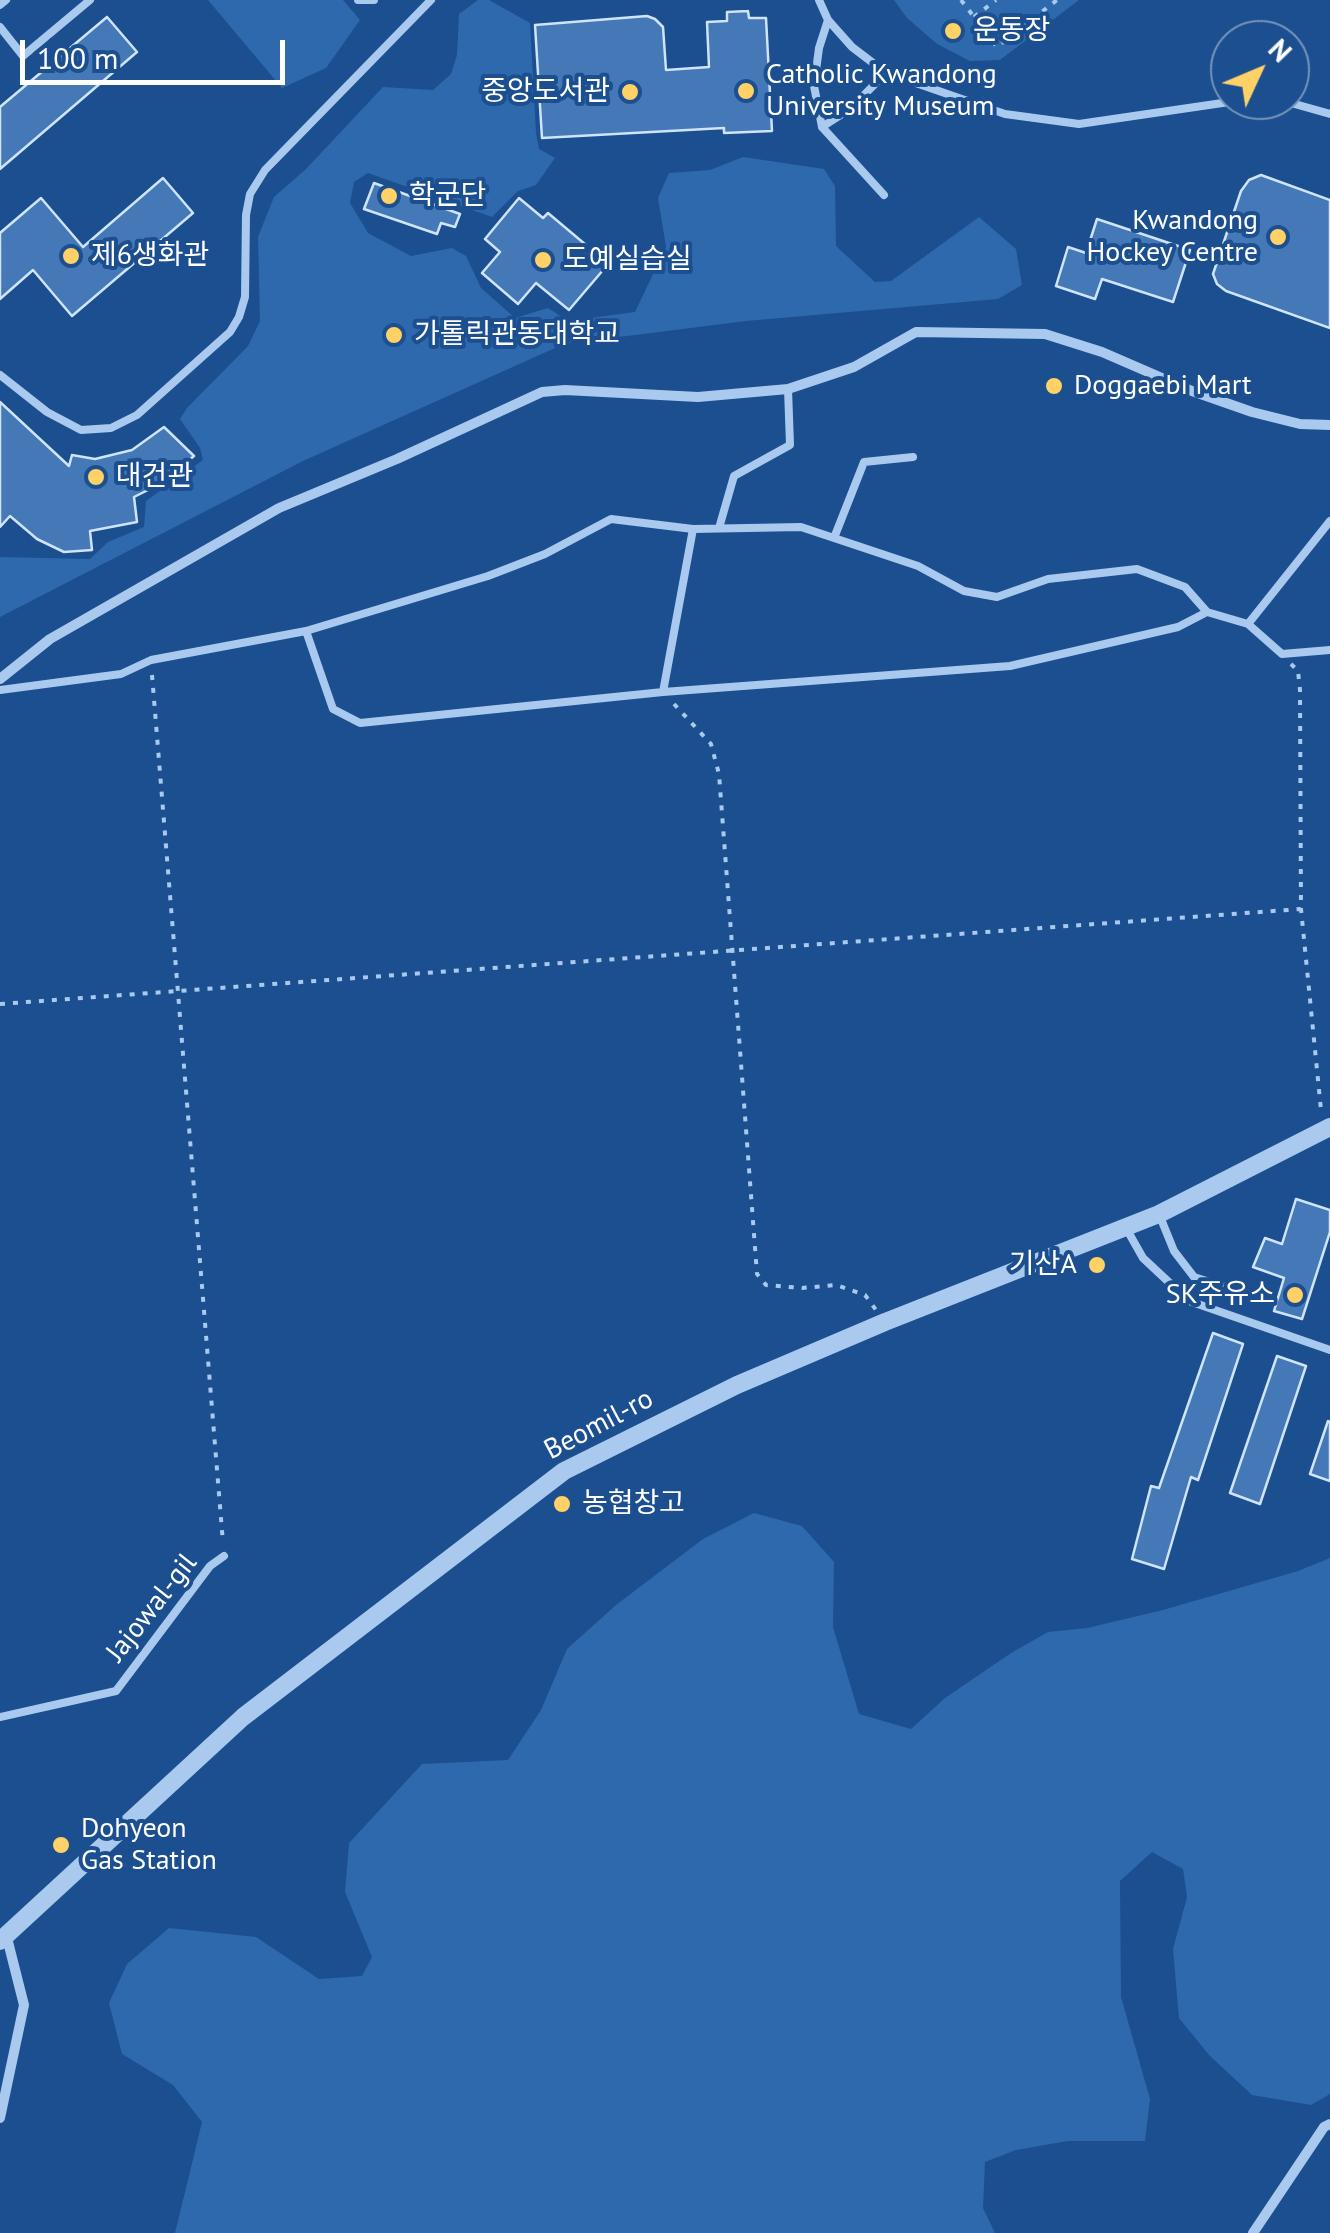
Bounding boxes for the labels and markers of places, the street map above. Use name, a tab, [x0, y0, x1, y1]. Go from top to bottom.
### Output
place label: 운동장	[973, 14, 1050, 48]
marker: 운동장	[942, 20, 964, 42]
place label: Catholic Kwandong University Museum	[766, 58, 997, 124]
place label: 중앙도서관	[481, 75, 610, 109]
marker: Catholic Kwandong University Museum	[735, 80, 757, 102]
marker: 중앙도서관	[619, 81, 641, 103]
place label: 학군단	[409, 179, 486, 213]
marker: 학군단	[378, 185, 400, 207]
place label: Kwandong Hockey Centre	[1087, 204, 1258, 270]
marker: Kwandong Hockey Centre	[1267, 226, 1289, 248]
place label: 제6생화관	[91, 239, 209, 273]
place label: 도예실습실	[563, 243, 692, 277]
marker: 제6생화관	[60, 245, 82, 267]
marker: 도예실습실	[532, 249, 554, 271]
place label: 가톨릭관동대학교	[414, 318, 620, 352]
marker: 가톨릭관동대학교	[383, 324, 405, 346]
place label: Doggaebi Mart	[1074, 369, 1251, 403]
marker: Doggaebi Mart	[1043, 375, 1065, 397]
place label: 대건관	[116, 460, 193, 494]
marker: 대건관	[85, 466, 107, 488]
place label: 기산A	[1009, 1248, 1077, 1282]
marker: 기산A	[1086, 1254, 1108, 1276]
place label: SK주유소	[1166, 1278, 1275, 1312]
marker: SK주유소	[1284, 1284, 1306, 1306]
place label: 농협창고	[582, 1487, 685, 1521]
marker: 농협창고	[551, 1493, 573, 1515]
place label: Dohyeon Gas Station	[81, 1812, 217, 1878]
marker: Dohyeon Gas Station	[50, 1834, 72, 1856]

